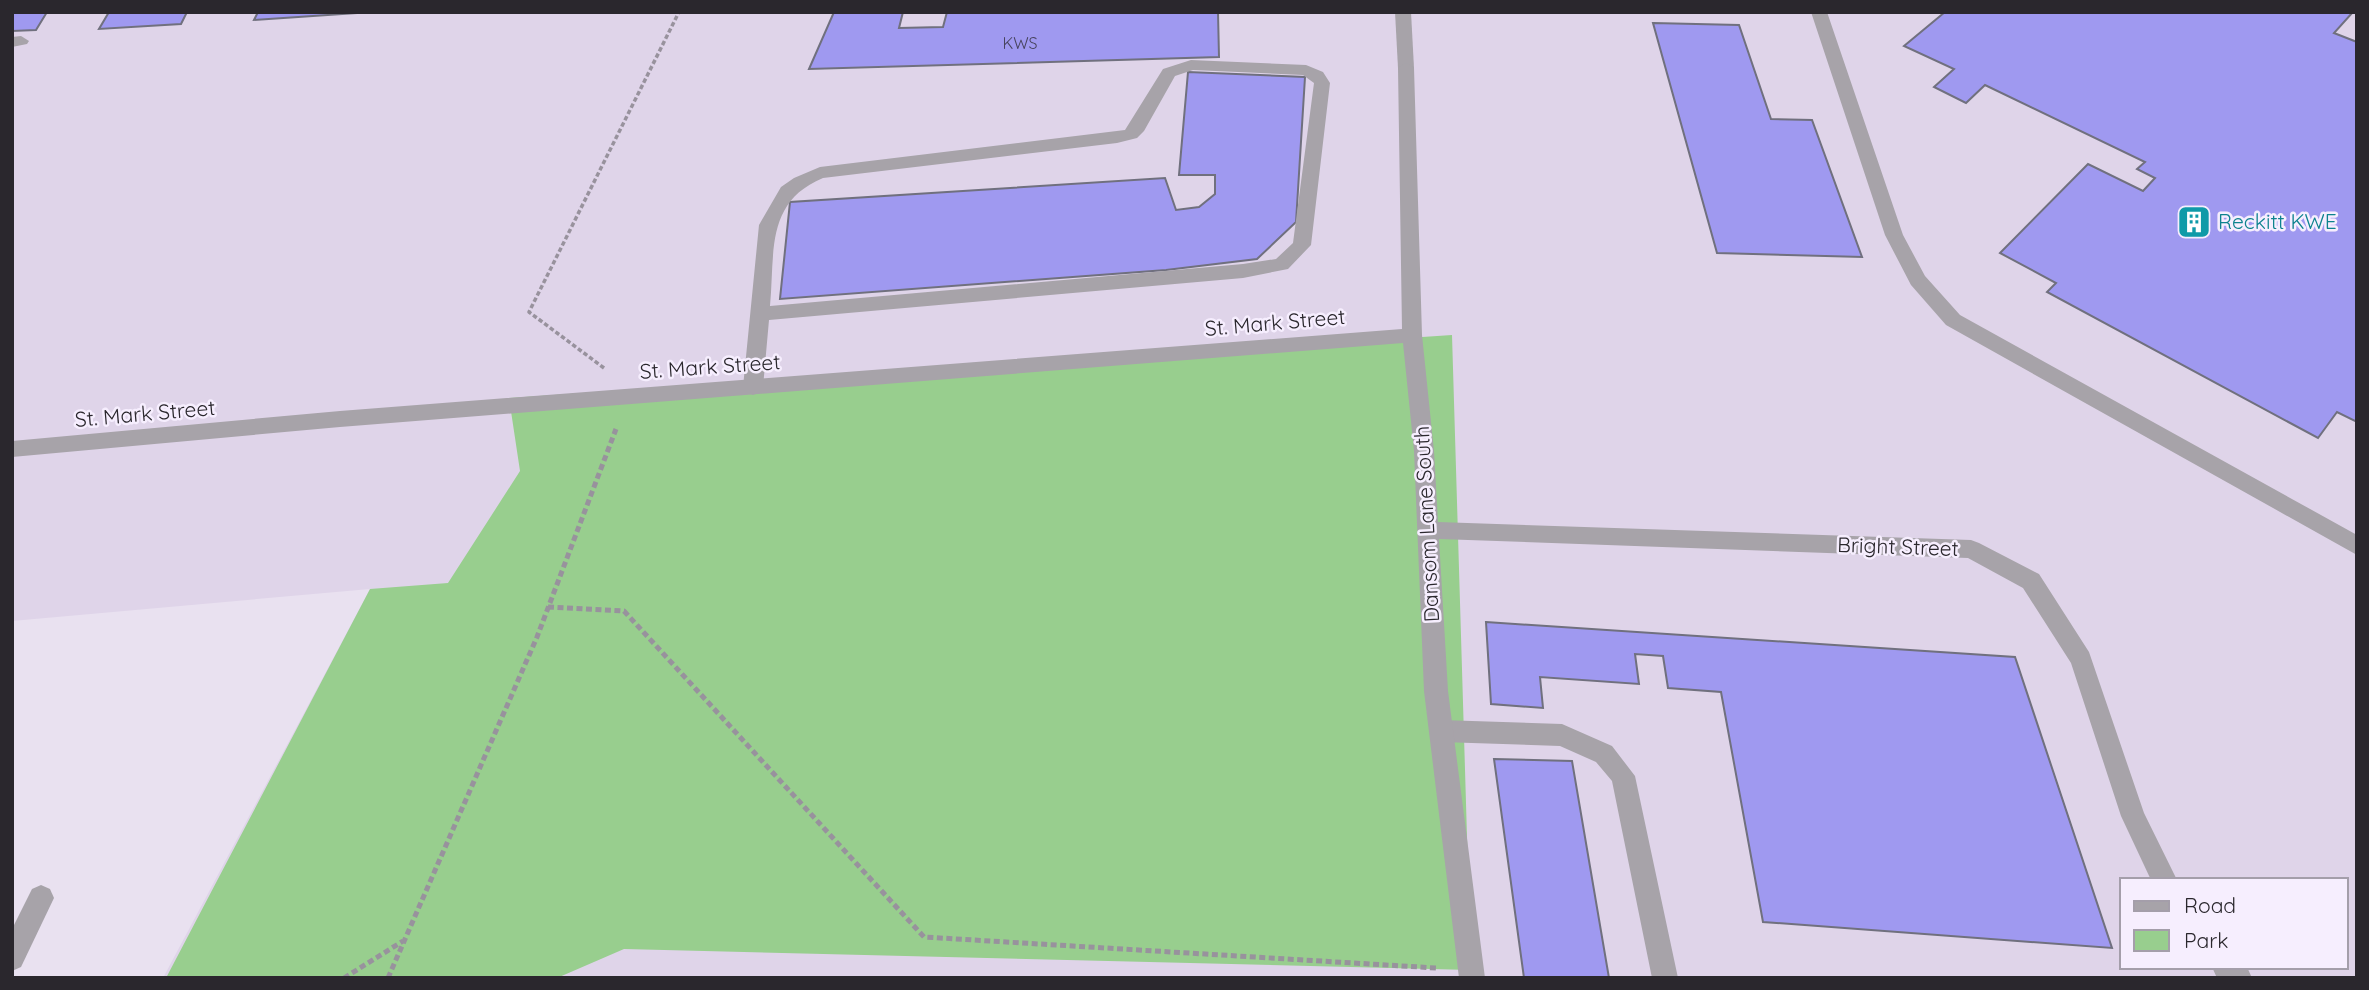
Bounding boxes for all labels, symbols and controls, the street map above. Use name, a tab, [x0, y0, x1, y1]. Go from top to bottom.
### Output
house number: KWS	[1002, 33, 1038, 53]
building icon: Reckitt KWE	[2175, 203, 2213, 241]
place label: Reckitt KWE	[2218, 208, 2337, 234]
street label: St. Mark Street	[1204, 303, 1346, 341]
street label: St. Mark Street	[639, 348, 781, 384]
street label: St. Mark Street	[74, 394, 216, 432]
street label: Dansom Lane South	[1408, 425, 1444, 623]
street label: Bright Street	[1837, 531, 1959, 561]
legend	[2120, 878, 2348, 969]
text: Road	[2184, 892, 2236, 918]
text: Park	[2184, 927, 2228, 953]

